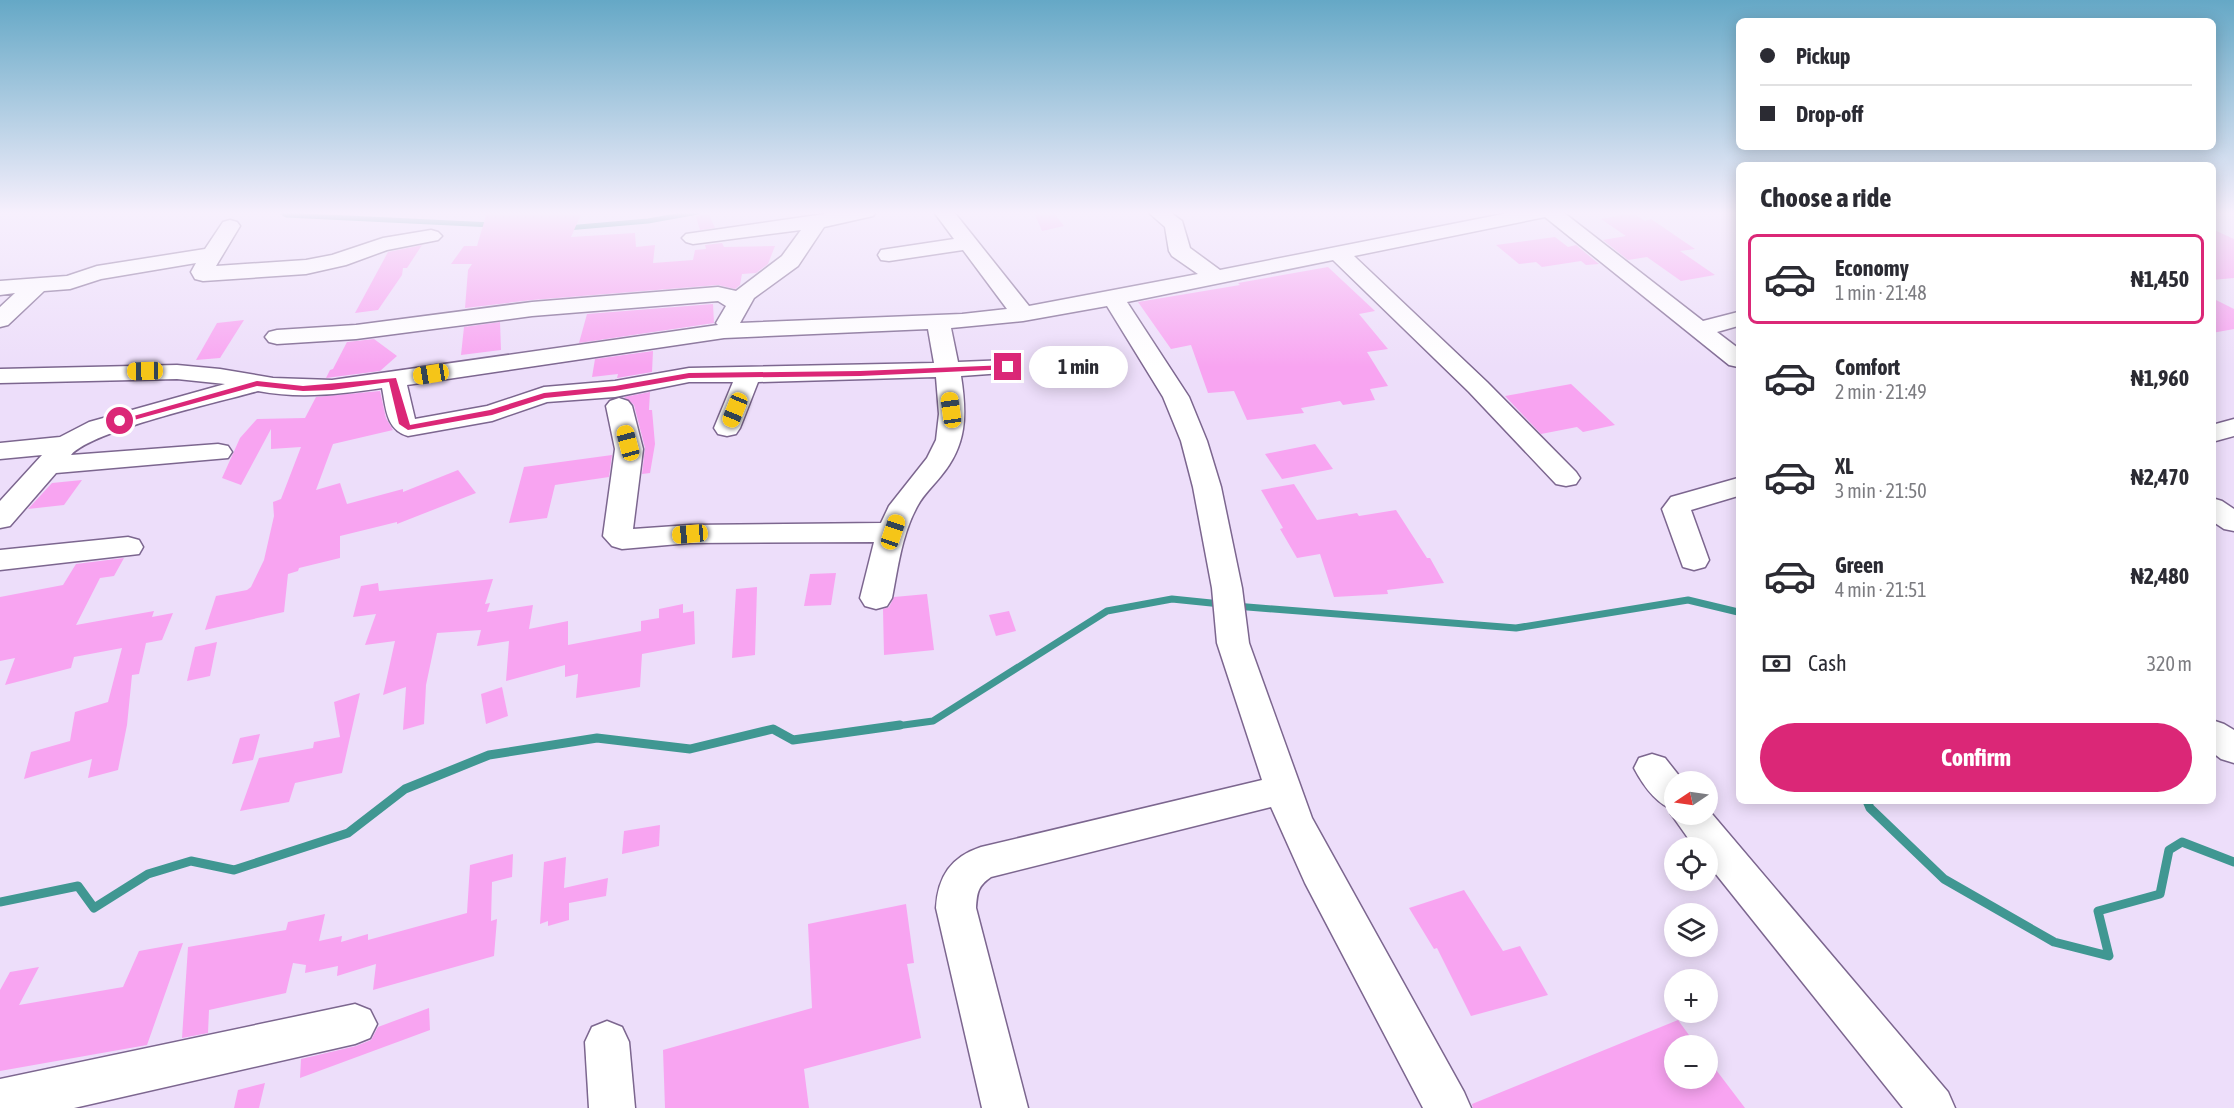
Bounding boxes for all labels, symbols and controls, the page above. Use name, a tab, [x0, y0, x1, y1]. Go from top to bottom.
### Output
text: Pickup	[1796, 43, 1851, 69]
text: Drop-off	[1796, 101, 1863, 127]
text: Choose a ride	[1760, 182, 1892, 213]
icon: car	[1763, 252, 1817, 306]
text: Economy	[1835, 255, 1909, 281]
text: ₦1,450	[2131, 266, 2189, 292]
text: 1 min · 21:48	[1835, 281, 1927, 304]
callout: 1 min	[1029, 346, 1128, 388]
icon: car	[1763, 351, 1817, 405]
route end	[994, 353, 1021, 380]
text: Comfort	[1835, 354, 1900, 380]
text: 1 min	[1058, 355, 1099, 378]
car	[127, 362, 163, 380]
car	[412, 362, 450, 386]
text: ₦1,960	[2131, 365, 2189, 391]
text: 2 min · 21:49	[1835, 380, 1927, 403]
car	[720, 390, 750, 430]
car	[940, 391, 962, 429]
route start	[106, 407, 133, 434]
car	[615, 423, 641, 463]
icon: car	[1763, 450, 1817, 504]
text: XL	[1835, 453, 1853, 479]
text: ₦2,470	[2131, 464, 2189, 490]
text: 3 min · 21:50	[1835, 479, 1927, 502]
car	[879, 512, 907, 552]
car	[671, 523, 709, 545]
icon: car	[1763, 549, 1817, 603]
text: Green	[1835, 552, 1884, 578]
text: ₦2,480	[2131, 563, 2189, 589]
text: 4 min · 21:51	[1835, 578, 1927, 601]
icon: cash	[1760, 647, 1793, 680]
text: Cash	[1808, 650, 1847, 676]
text: 320 m	[2147, 652, 2192, 675]
button: Confirm	[1760, 723, 2192, 792]
north arrow	[1664, 771, 1718, 825]
map controls	[1664, 771, 1718, 1089]
button: locate	[1664, 837, 1718, 891]
button: layers	[1664, 903, 1718, 957]
button: +	[1664, 969, 1718, 1023]
button: −	[1664, 1035, 1718, 1089]

